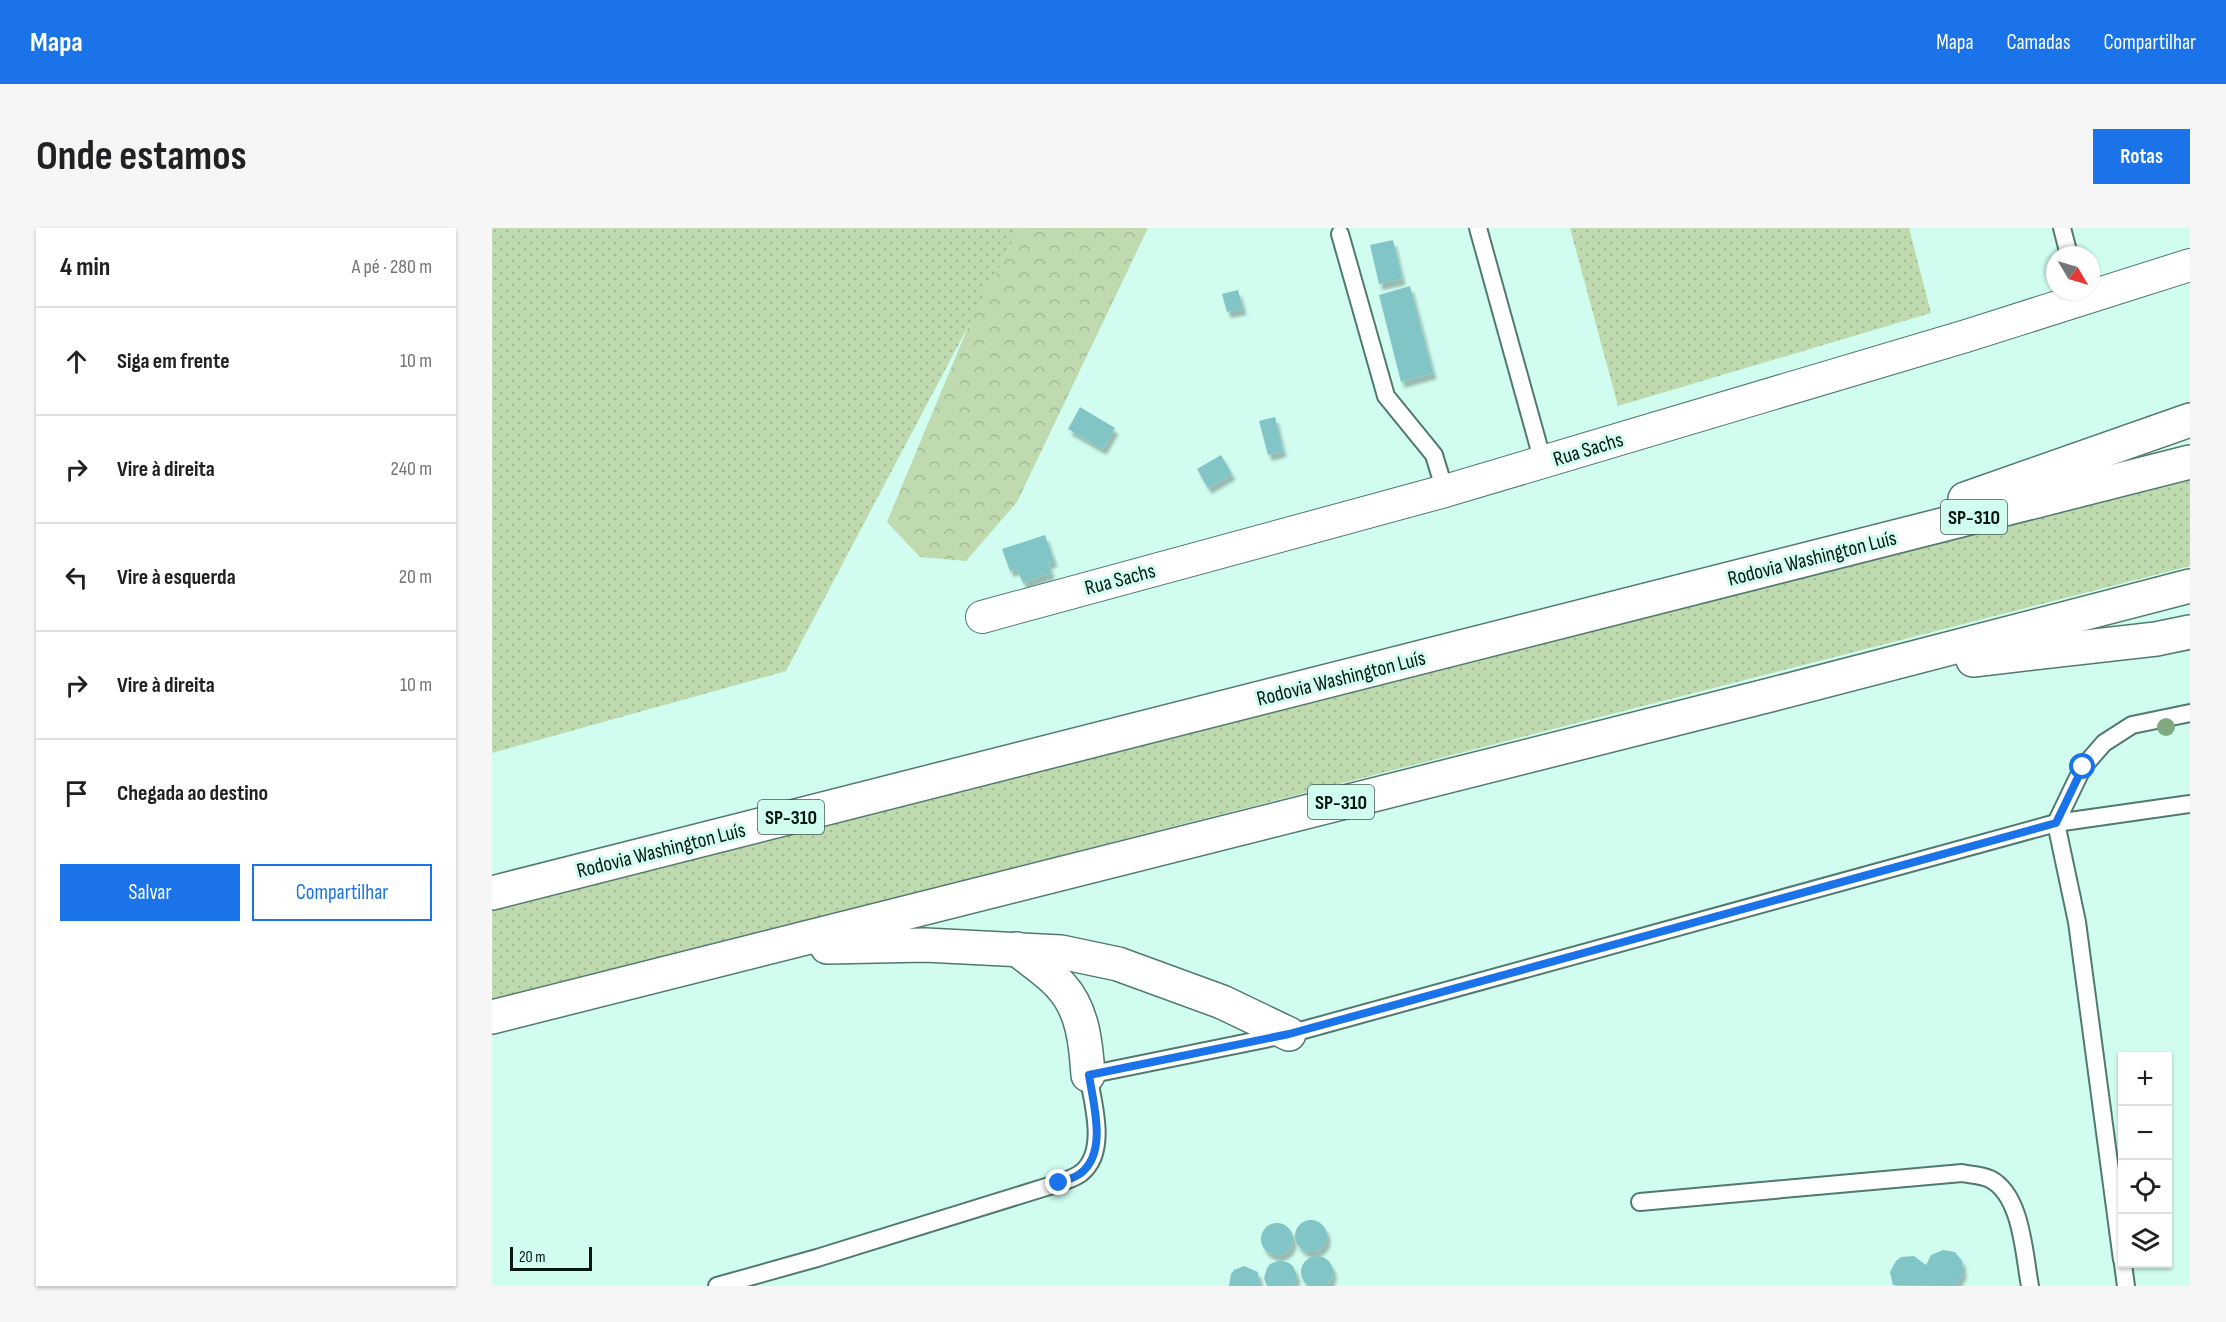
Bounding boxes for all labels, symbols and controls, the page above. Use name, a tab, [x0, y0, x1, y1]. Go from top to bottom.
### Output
text: Mapa	[30, 26, 83, 59]
text: Mapa	[1936, 30, 1974, 55]
text: Camadas	[2007, 30, 2070, 55]
text: Compartilhar	[2103, 30, 2196, 55]
button: Rotas	[2093, 129, 2190, 184]
text: Onde estamos	[36, 131, 247, 182]
north arrow	[2046, 246, 2100, 300]
text: 4 min	[60, 252, 110, 283]
text: A pé · 280 m	[352, 255, 432, 279]
icon: ahead	[60, 345, 93, 378]
text: Siga em frente	[117, 348, 230, 375]
text: 10 m	[400, 349, 432, 373]
street label: Rua Sachs	[1550, 427, 1626, 472]
icon: right	[60, 453, 93, 486]
text: Vire à direita	[117, 456, 215, 483]
text: 240 m	[391, 457, 432, 481]
road number: SP-310	[1941, 500, 2007, 534]
street label: Rodovia Washington Luís	[1725, 525, 1899, 592]
street label: Rua Sachs	[1082, 558, 1158, 601]
icon: left	[60, 561, 93, 594]
text: Vire à esquerda	[117, 564, 236, 591]
text: 20 m	[399, 565, 432, 589]
street label: Rodovia Washington Luís	[1254, 645, 1428, 712]
icon: right	[60, 669, 93, 702]
text: Vire à direita	[117, 672, 215, 699]
text: 10 m	[400, 673, 432, 697]
route start	[2069, 753, 2095, 779]
icon: arrive	[60, 777, 93, 810]
text: Chegada ao destino	[117, 780, 268, 807]
road number: SP-310	[1308, 785, 1374, 819]
road number: SP-310	[758, 800, 824, 834]
street label: Rodovia Washington Luís	[574, 817, 748, 884]
button: Salvar	[60, 864, 240, 921]
button: Compartilhar	[252, 864, 432, 921]
map controls	[2118, 1052, 2172, 1268]
button: +	[2118, 1052, 2172, 1106]
button: −	[2118, 1106, 2172, 1160]
button: locate	[2118, 1160, 2172, 1214]
route end	[1045, 1169, 1071, 1195]
button: layers	[2118, 1214, 2172, 1268]
scale bar	[510, 1244, 592, 1272]
text: 20 m	[519, 1248, 546, 1267]

